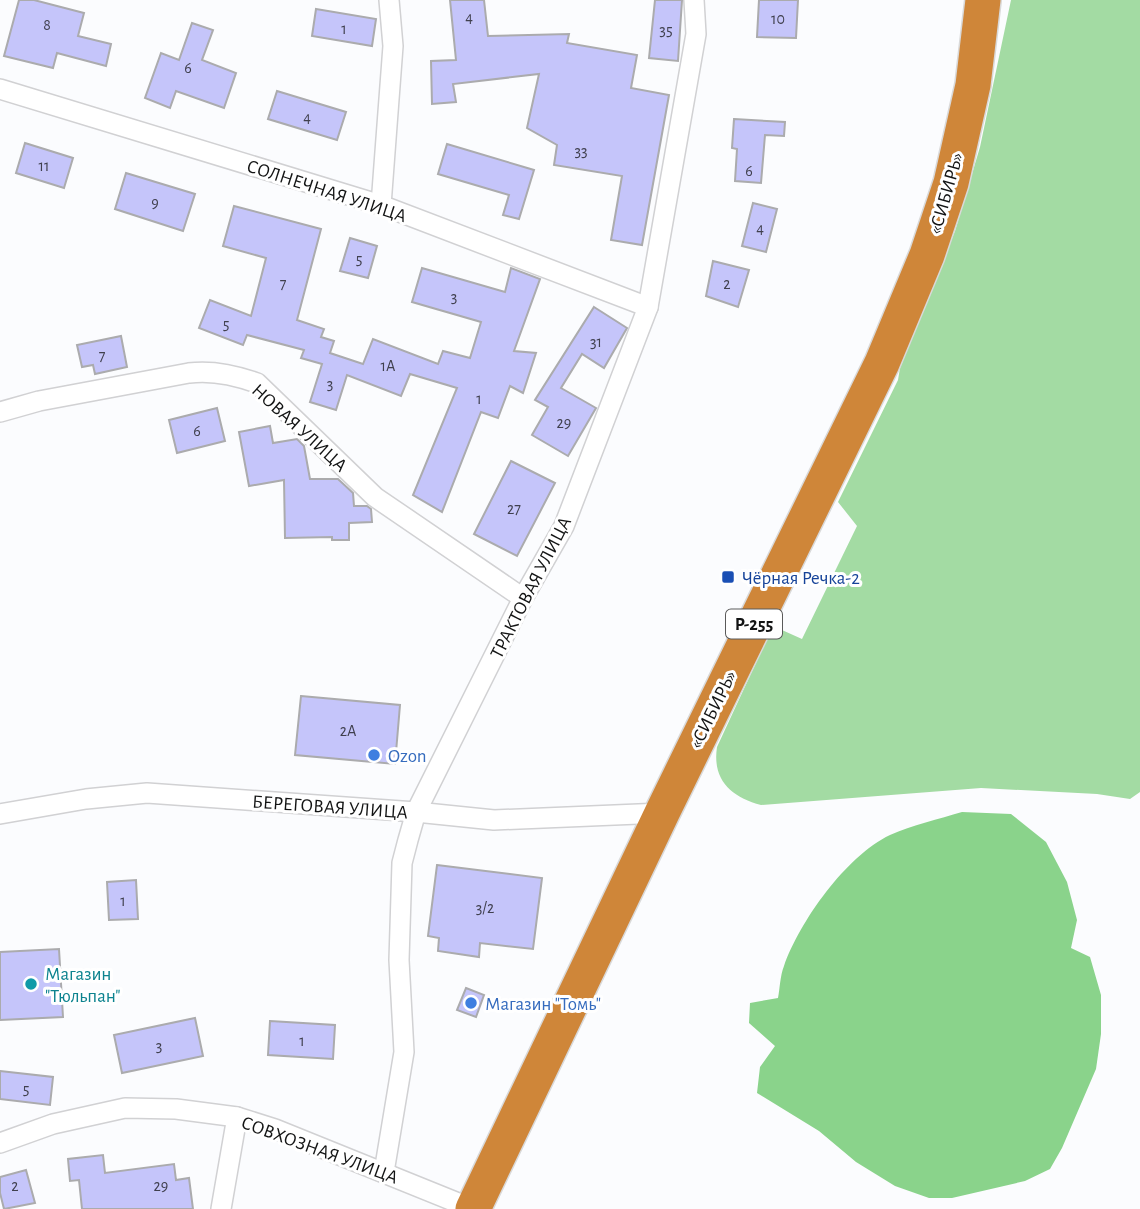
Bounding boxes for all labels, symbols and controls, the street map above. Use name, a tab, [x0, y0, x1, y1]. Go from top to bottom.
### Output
house number: 4	[465, 9, 473, 25]
house number: 10	[771, 11, 785, 27]
house number: 8	[43, 17, 51, 33]
house number: 1	[341, 21, 347, 37]
house number: 35	[659, 22, 673, 38]
house number: 6	[184, 60, 192, 76]
house number: 4	[303, 109, 311, 125]
house number: 33	[574, 143, 588, 159]
street label: «СИБИРЬ»	[926, 150, 967, 236]
street label: СОЛНЕЧНАЯ УЛИЦА	[244, 157, 409, 226]
house number: 11	[38, 158, 50, 174]
house number: 6	[745, 163, 753, 179]
house number: 9	[151, 195, 159, 211]
house number: 4	[756, 220, 764, 236]
house number: 5	[356, 251, 362, 267]
house number: 7	[280, 276, 287, 292]
house number: 2	[723, 276, 731, 292]
house number: 3	[451, 289, 457, 305]
house number: 5	[223, 316, 229, 332]
house number: 31	[590, 334, 602, 350]
house number: 7	[99, 348, 106, 364]
house number: 1А	[381, 358, 396, 374]
house number: 3	[327, 376, 333, 392]
street label: НОВАЯ УЛИЦА	[248, 381, 350, 476]
house number: 1	[476, 391, 482, 407]
house number: 29	[557, 415, 571, 431]
house number: 6	[193, 423, 201, 439]
house number: 27	[507, 501, 521, 517]
street label: ТРАКТОВАЯ УЛИЦА	[487, 514, 575, 661]
marker: Чёрная Речка-2	[720, 569, 736, 585]
place label: Чёрная Речка-2	[742, 569, 860, 588]
road number: Р-255	[726, 610, 782, 638]
street label: «СИБИРЬ»	[686, 668, 740, 752]
house number: 2А	[340, 723, 357, 739]
marker: Ozon	[366, 747, 382, 763]
place label: Ozon	[388, 747, 427, 766]
street label: БЕРЕГОВАЯ УЛИЦА	[251, 793, 408, 822]
house number: 1	[120, 893, 126, 909]
house number: 3/2	[476, 900, 494, 916]
place label: Магазин "Тюльпан"	[45, 965, 121, 1006]
marker: Магазин "Тюльпан"	[23, 976, 39, 992]
marker: Магазин "Томь"	[463, 995, 479, 1011]
place label: Магазин "Томь"	[485, 995, 601, 1014]
house number: 1	[299, 1033, 305, 1049]
house number: 3	[156, 1038, 162, 1054]
house number: 5	[23, 1081, 29, 1097]
street label: СОВХОЗНАЯ УЛИЦА	[239, 1113, 400, 1188]
house number: 2	[11, 1178, 19, 1194]
house number: 29	[154, 1178, 168, 1194]

